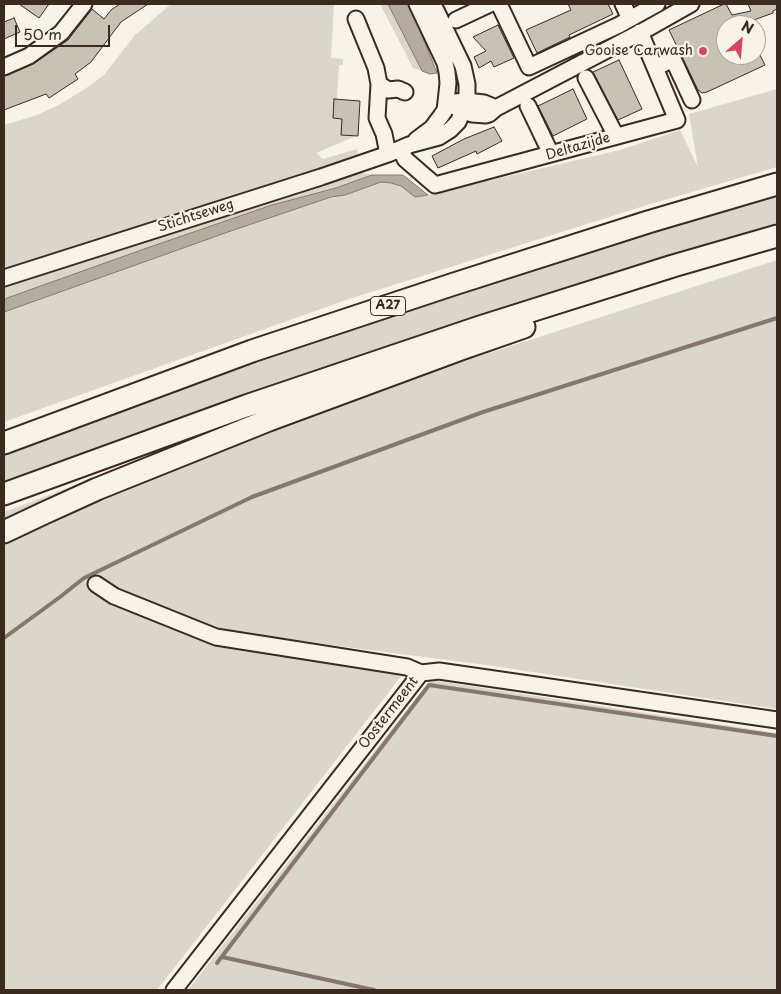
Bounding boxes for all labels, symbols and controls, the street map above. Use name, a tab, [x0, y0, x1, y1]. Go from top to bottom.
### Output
scale bar	[18, 15, 112, 47]
north arrow	[716, 15, 766, 65]
text: N	[738, 15, 757, 39]
text: 50 m	[23, 22, 62, 45]
place label: Gooise Carwash	[584, 43, 693, 59]
marker: Gooise Carwash	[697, 45, 709, 57]
street label: Deltazijde	[544, 130, 612, 164]
street label: Stichtseweg	[156, 196, 236, 236]
road number: A27	[370, 296, 406, 316]
street label: Oostermeent	[356, 673, 422, 753]

